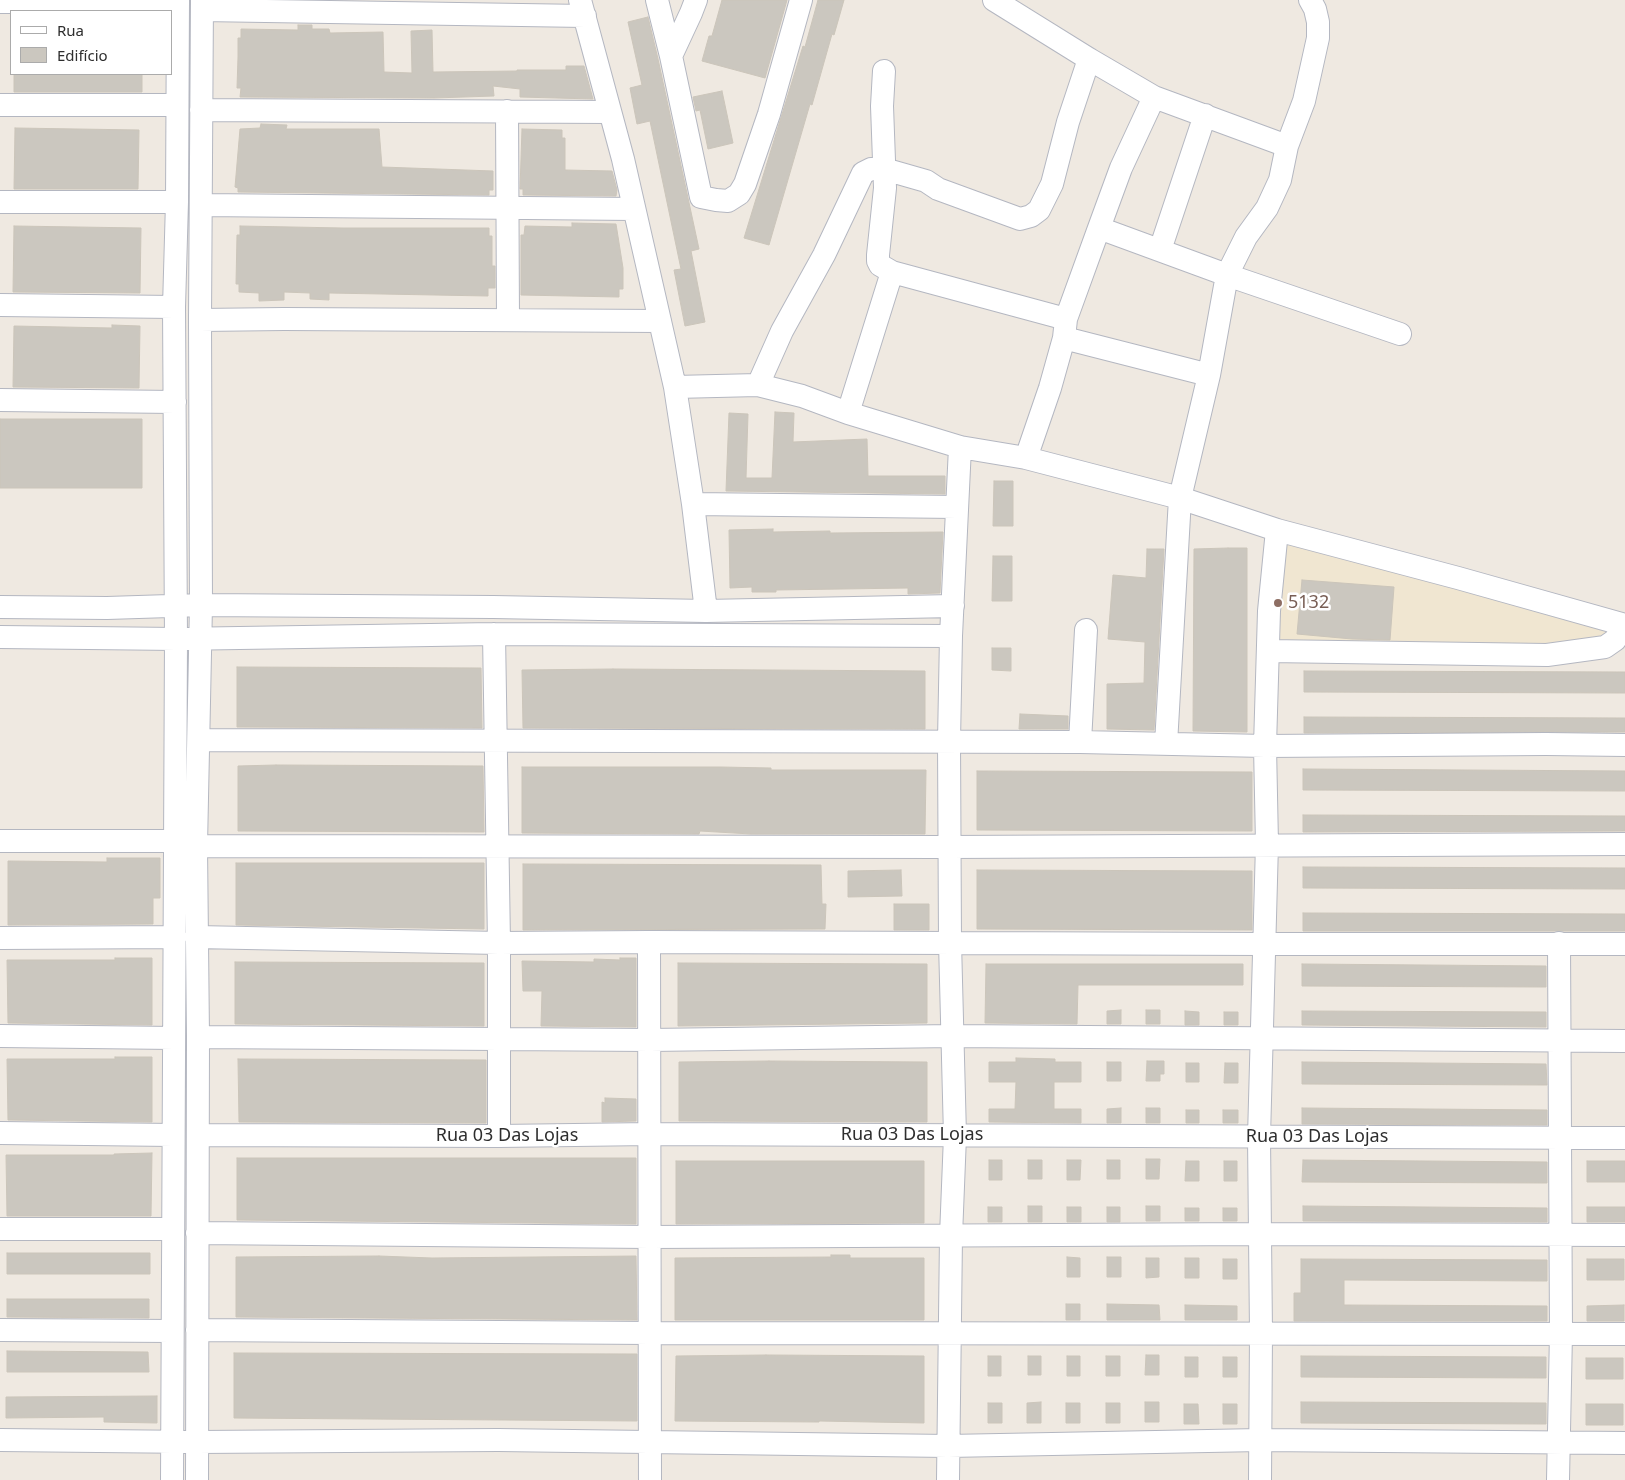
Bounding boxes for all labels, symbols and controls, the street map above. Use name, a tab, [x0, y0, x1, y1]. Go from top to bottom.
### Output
legend	[10, 10, 172, 75]
text: Rua	[57, 20, 84, 40]
text: Edifício	[57, 45, 108, 65]
place label: 5132	[1288, 592, 1329, 614]
marker: 5132	[1272, 597, 1284, 609]
street label: Rua 03 Das Lojas	[841, 1124, 983, 1146]
street label: Rua 03 Das Lojas	[436, 1125, 578, 1147]
street label: Rua 03 Das Lojas	[1246, 1126, 1388, 1148]

